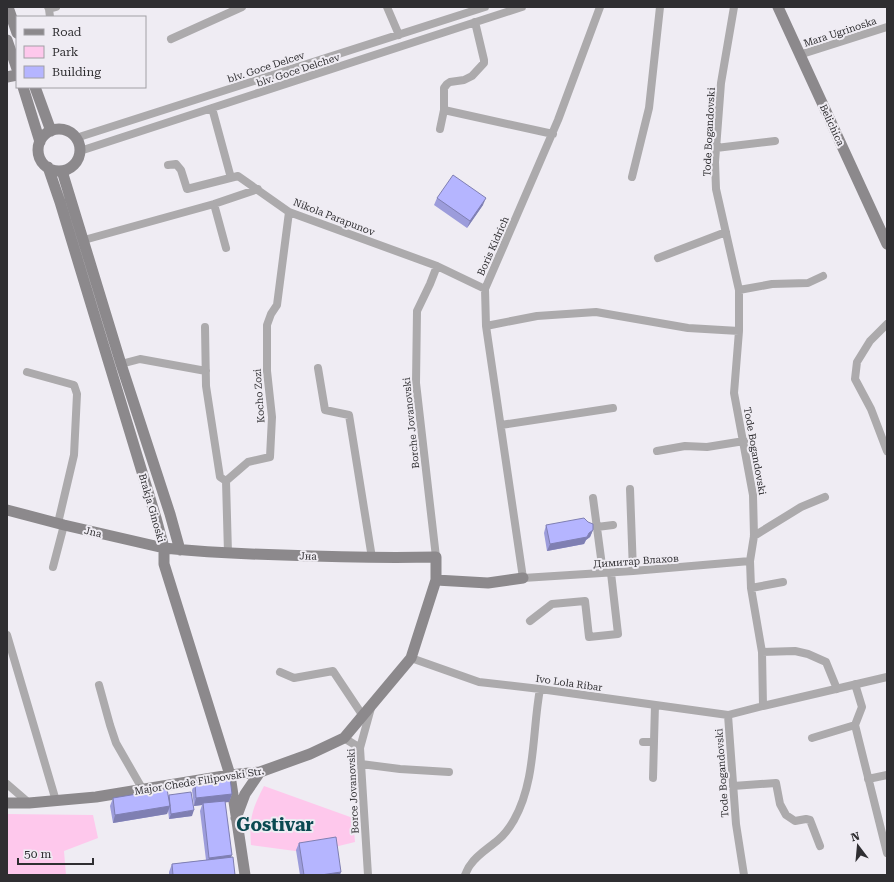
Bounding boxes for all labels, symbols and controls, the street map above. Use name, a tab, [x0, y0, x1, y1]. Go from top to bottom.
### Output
street label: Mara Ugrinoska	[802, 15, 878, 49]
legend	[16, 16, 146, 88]
text: Road	[52, 25, 82, 39]
text: Park	[52, 45, 79, 59]
street label: blv. Goce Delcev	[226, 49, 306, 85]
street label: blv. Goce Delchev	[255, 51, 341, 89]
text: Building	[52, 65, 101, 79]
street label: Tode Bogandovski	[701, 87, 717, 177]
street label: Belichica	[818, 102, 847, 148]
street label: Nikola Parapunov	[292, 196, 376, 238]
street label: Boris Kidrich	[475, 214, 511, 277]
street label: Kocho Zozi	[252, 369, 266, 423]
street label: Borche Jovanovski	[401, 377, 421, 469]
street label: Tode Bogandovski	[742, 406, 768, 496]
street label: Brakja Ginoski	[137, 472, 167, 544]
street label: Jna	[83, 525, 103, 539]
street label: Јна	[299, 550, 317, 562]
street label: Димитар Влахов	[593, 553, 679, 569]
street label: Ivo Lola Ribar	[535, 673, 603, 693]
street label: Tode Bogandovski	[713, 728, 731, 818]
street label: Borce Jovanovski	[345, 748, 361, 834]
street label: Major Chede Filipovski Str.	[134, 765, 264, 797]
district label: Gostivar	[236, 814, 314, 835]
north arrow	[838, 826, 878, 866]
text: N	[850, 829, 862, 844]
scale bar	[18, 840, 93, 866]
text: 50 m	[24, 847, 51, 861]

